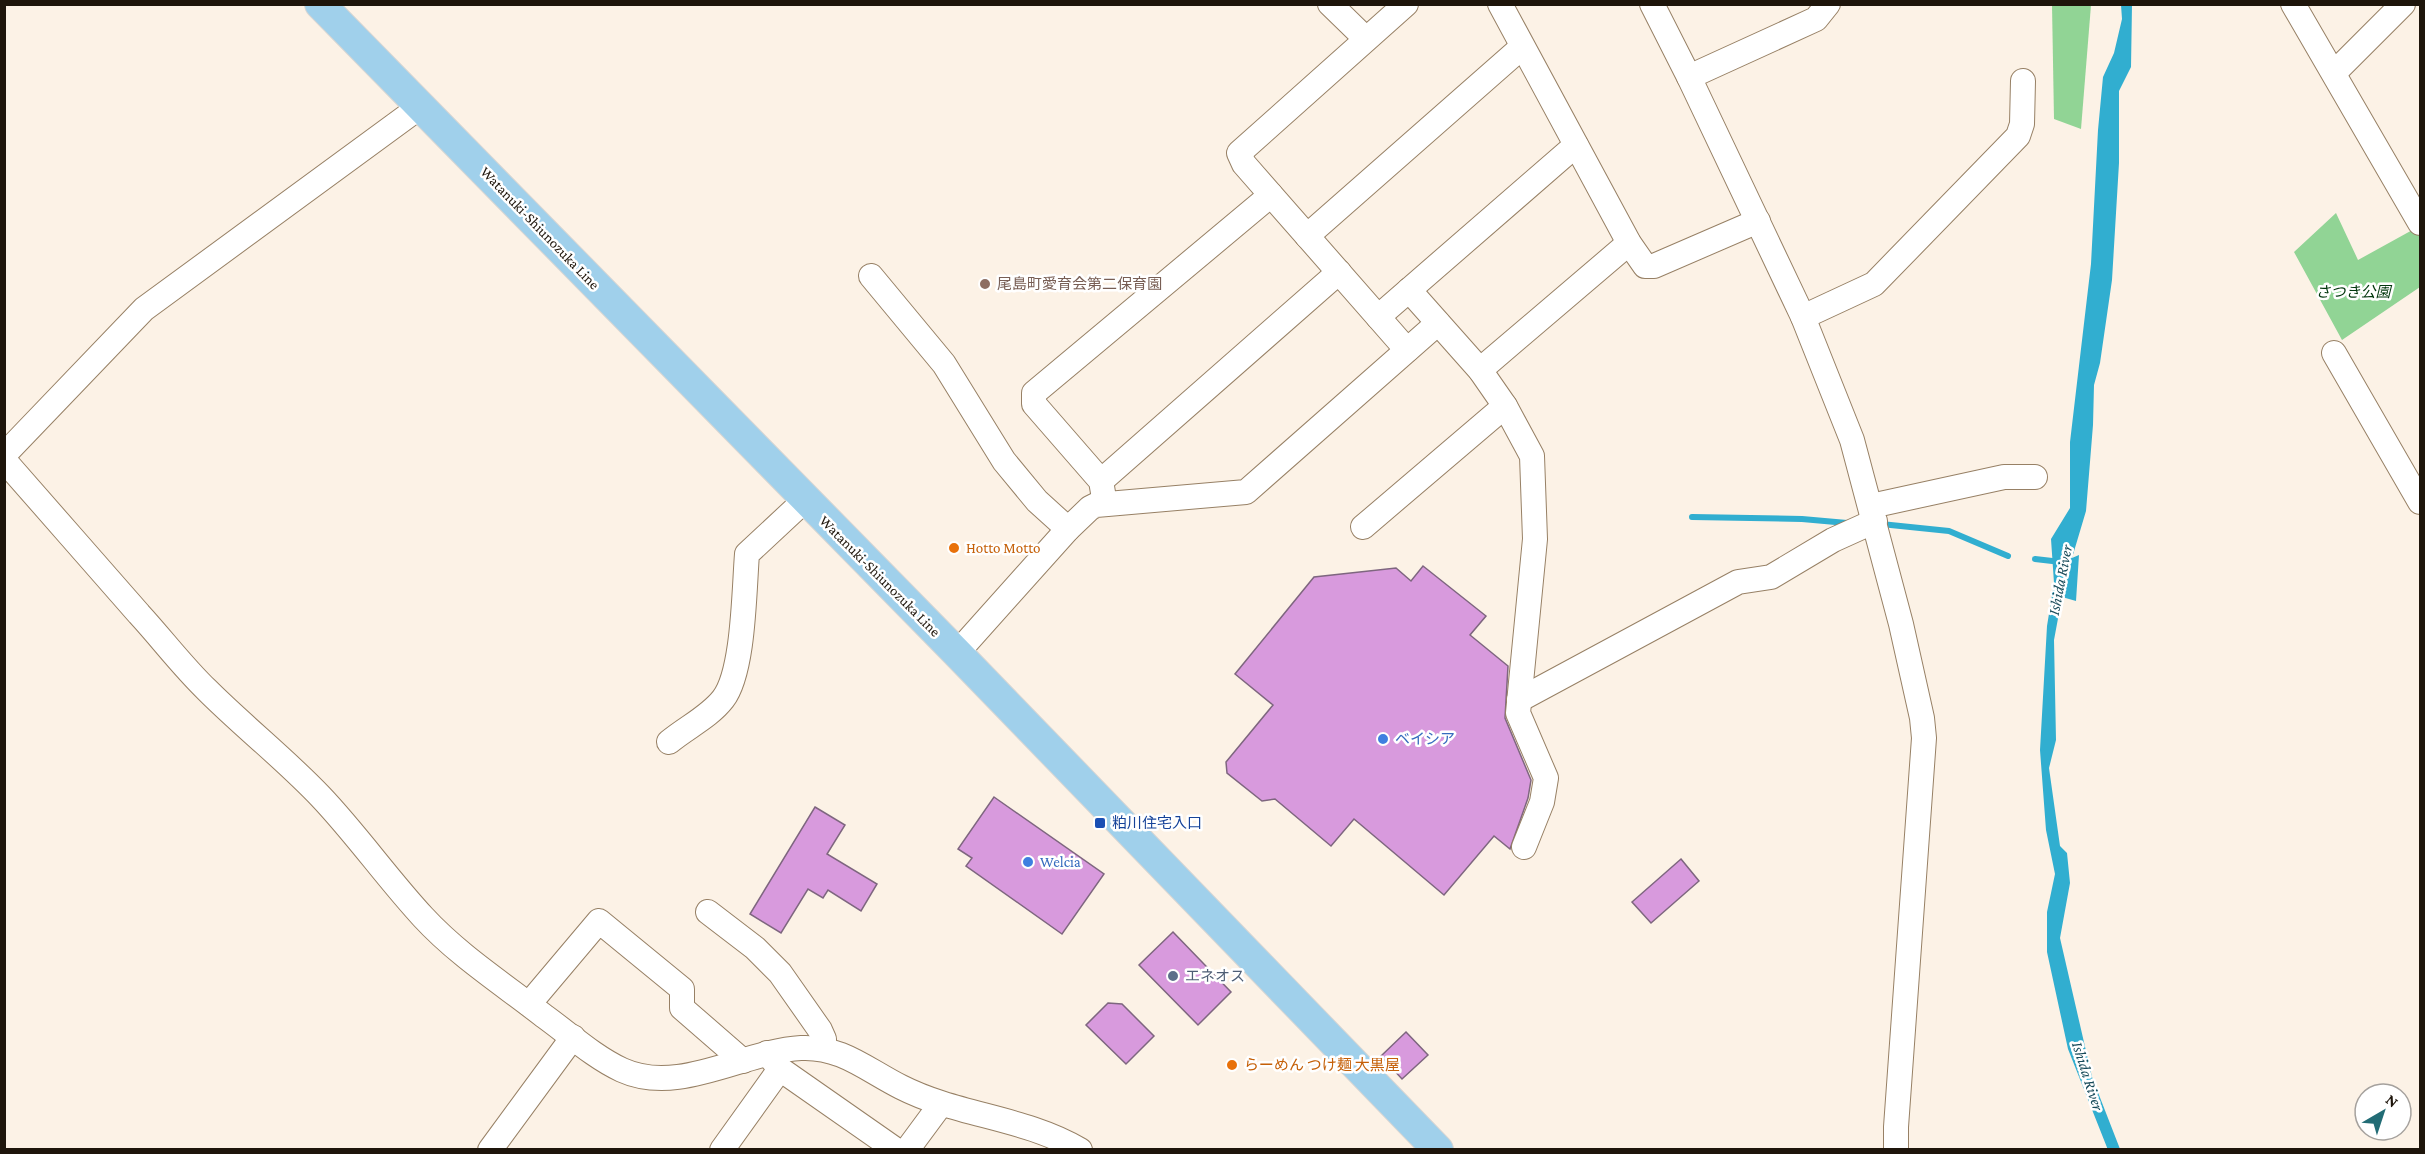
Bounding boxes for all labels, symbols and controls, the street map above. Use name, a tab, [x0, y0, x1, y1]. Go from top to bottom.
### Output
street label: Watanuki-Shiunozuka Line	[477, 163, 603, 293]
place label: 尾島町愛育会第二保育園	[997, 276, 1162, 292]
marker: 尾島町愛育会第二保育園	[978, 277, 992, 291]
park label: さつき公園	[2315, 284, 2392, 300]
street label: Watanuki-Shiunozuka Line	[816, 512, 944, 640]
place label: Hotto Motto	[966, 540, 1041, 556]
marker: Hotto Motto	[947, 541, 961, 555]
water label: Ishida River	[2045, 543, 2075, 617]
place label: ベイシア	[1395, 731, 1455, 747]
marker: ベイシア	[1376, 732, 1390, 746]
place label: 粕川住宅入口	[1112, 814, 1202, 831]
marker: 粕川住宅入口	[1093, 816, 1107, 830]
place label: Welcia	[1040, 854, 1081, 870]
marker: Welcia	[1021, 855, 1035, 869]
place label: エネオス	[1185, 968, 1245, 984]
marker: エネオス	[1166, 969, 1180, 983]
water label: Ishida River	[2069, 1040, 2107, 1113]
place label: らーめん つけ麺 大黒屋	[1244, 1057, 1400, 1073]
marker: らーめん つけ麺 大黒屋	[1225, 1058, 1239, 1072]
north arrow	[2353, 1082, 2413, 1142]
text: N	[2383, 1091, 2402, 1111]

